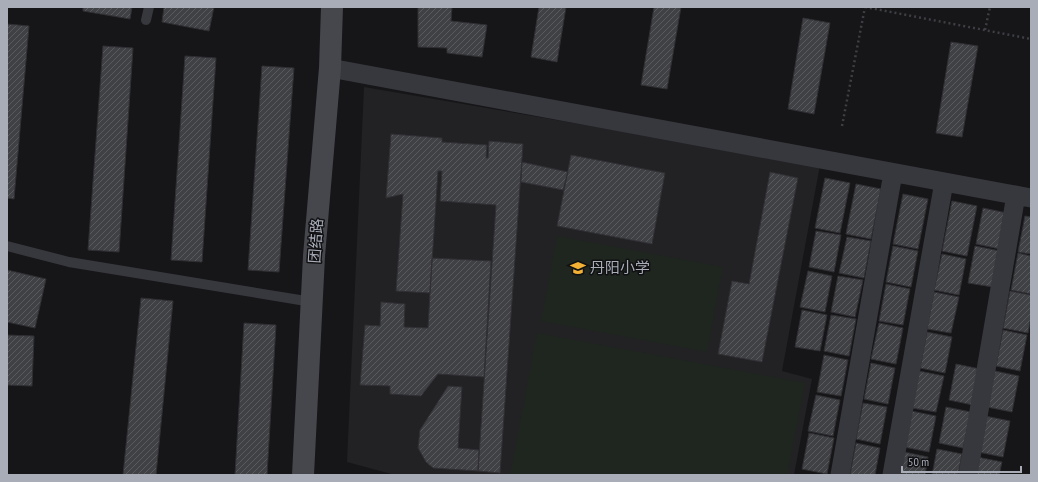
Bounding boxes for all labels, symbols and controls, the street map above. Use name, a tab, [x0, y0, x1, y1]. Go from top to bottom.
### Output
street label: 团结路	[304, 218, 327, 264]
place label: 丹阳小学	[590, 258, 650, 277]
school or university icon: 丹阳小学	[569, 259, 587, 277]
scale bar	[902, 448, 1021, 474]
text: 50 m	[908, 454, 929, 469]

